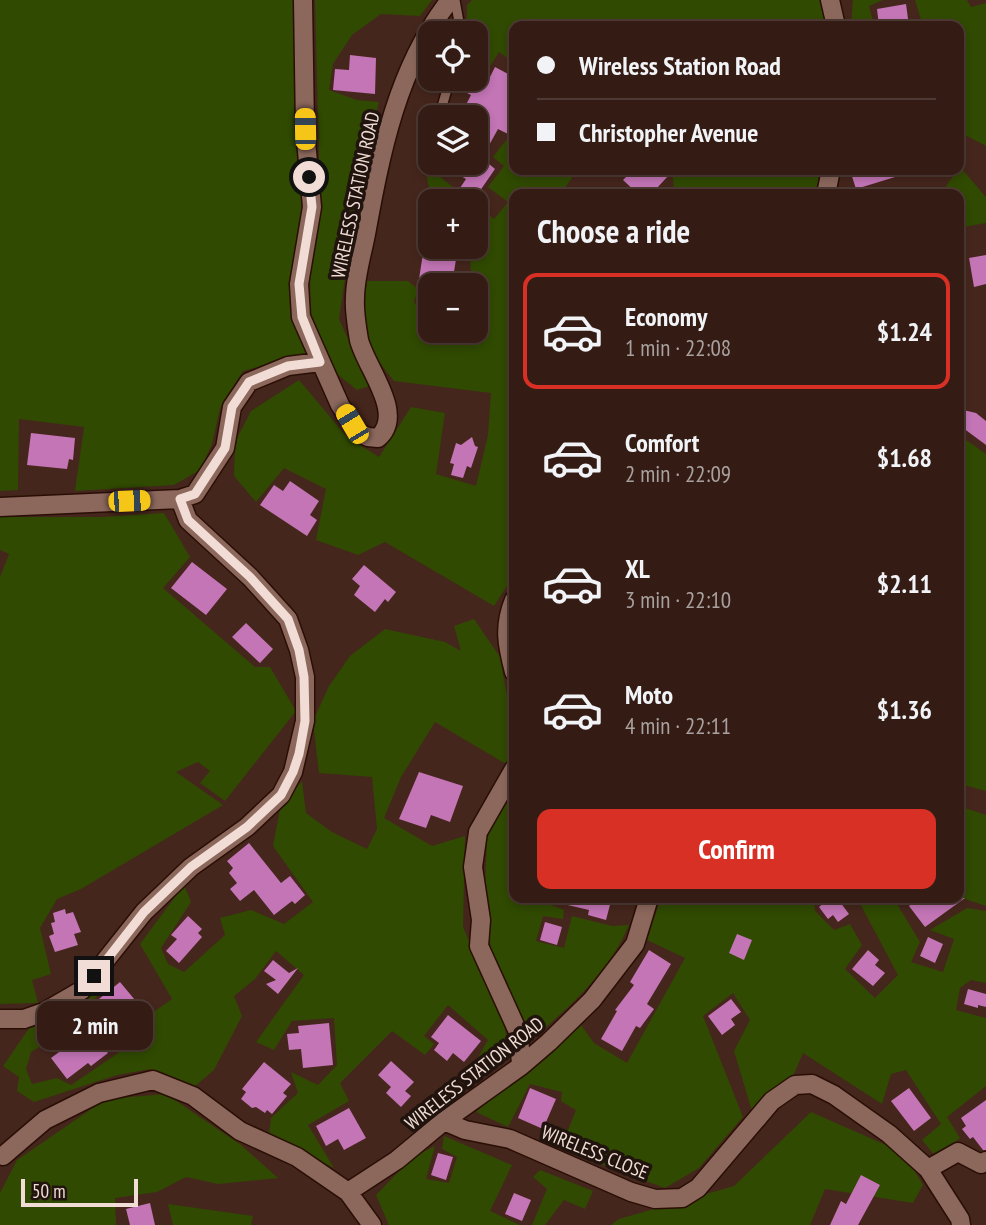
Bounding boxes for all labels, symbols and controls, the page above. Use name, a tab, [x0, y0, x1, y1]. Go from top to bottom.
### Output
map controls	[418, 21, 488, 343]
button: locate	[418, 21, 488, 91]
text: Wireless Station Road	[579, 49, 781, 82]
button: layers	[418, 105, 488, 175]
car	[295, 108, 316, 150]
street label: WIRELESS STATION ROAD	[326, 110, 384, 280]
text: Christopher Avenue	[579, 116, 758, 149]
route start	[293, 161, 325, 193]
button: +	[418, 189, 488, 259]
text: Choose a ride	[537, 210, 690, 252]
button: −	[418, 273, 488, 343]
icon: car	[541, 300, 604, 363]
text: Economy	[625, 300, 707, 333]
text: $1.24	[877, 315, 932, 348]
text: 1 min · 22:08	[625, 333, 731, 362]
car	[333, 401, 372, 447]
icon: car	[541, 426, 604, 489]
text: Comfort	[625, 426, 699, 459]
text: $1.68	[877, 441, 932, 474]
text: 2 min · 22:09	[625, 459, 731, 488]
car	[108, 490, 151, 512]
icon: car	[541, 552, 604, 615]
text: XL	[625, 552, 650, 585]
text: $2.11	[877, 567, 932, 600]
text: 3 min · 22:10	[625, 585, 731, 614]
icon: car	[541, 678, 604, 741]
text: Moto	[625, 678, 673, 711]
text: $1.36	[877, 693, 932, 726]
text: 4 min · 22:11	[625, 711, 731, 740]
button: Confirm	[537, 809, 936, 889]
route end	[78, 960, 110, 992]
callout: 2 min	[36, 1000, 152, 1050]
text: 2 min	[72, 1011, 118, 1040]
street label: WIRELESS STATION ROAD	[400, 1011, 548, 1135]
street label: WIRELESS CLOSE	[538, 1120, 652, 1184]
scale bar	[21, 1176, 138, 1208]
text: 50 m	[32, 1179, 66, 1203]

